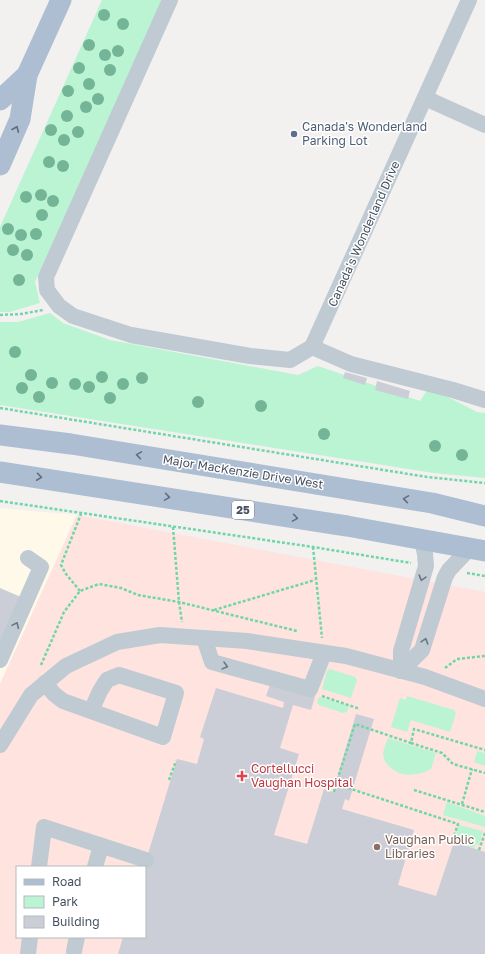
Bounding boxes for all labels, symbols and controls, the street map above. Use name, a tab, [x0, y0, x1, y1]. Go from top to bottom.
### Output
place label: Canada's Wonderland Parking Lot	[302, 119, 427, 148]
one-way arrow	[11, 126, 19, 133]
marker: Canada's Wonderland Parking Lot	[289, 129, 299, 139]
street label: Canada's Wonderland Drive	[325, 159, 403, 309]
street label: Major MacKenzie Drive West	[162, 451, 325, 492]
one-way arrow	[136, 452, 143, 460]
one-way arrow	[36, 472, 42, 481]
one-way arrow	[164, 492, 170, 501]
one-way arrow	[403, 495, 409, 504]
road number: 25	[232, 501, 254, 519]
one-way arrow	[292, 513, 298, 522]
one-way arrow	[418, 574, 427, 581]
one-way arrow	[11, 621, 19, 628]
one-way arrow	[420, 638, 428, 645]
one-way arrow	[222, 661, 228, 669]
place label: Cortellucci Vaughan Hospital	[251, 761, 353, 790]
marker: Cortellucci Vaughan Hospital	[236, 770, 248, 782]
place label: Vaughan Public Libraries	[385, 832, 475, 861]
marker: Vaughan Public Libraries	[372, 842, 382, 852]
legend	[16, 866, 146, 938]
text: Road	[52, 874, 81, 889]
text: Park	[52, 894, 78, 909]
text: Building	[52, 914, 100, 929]

